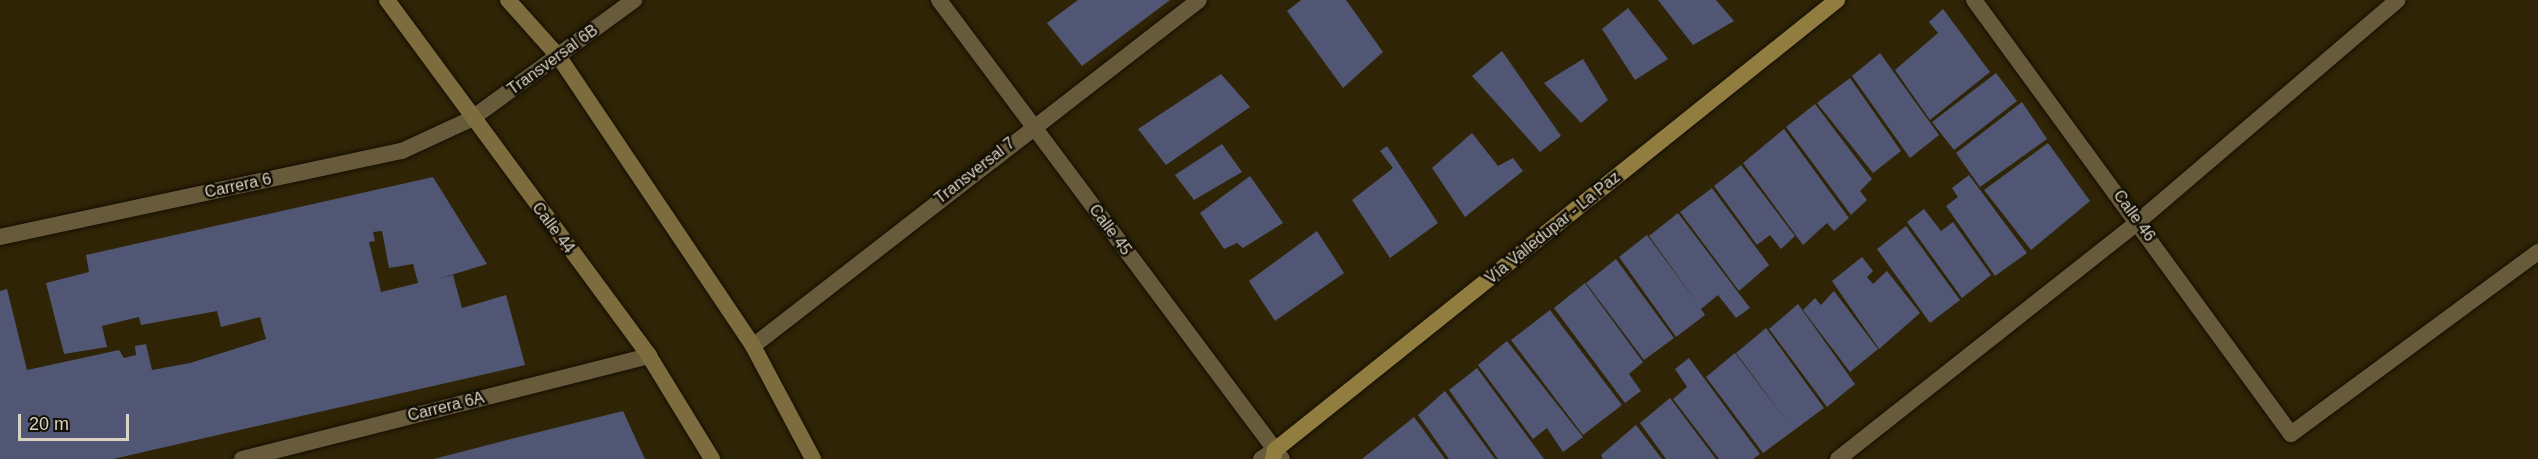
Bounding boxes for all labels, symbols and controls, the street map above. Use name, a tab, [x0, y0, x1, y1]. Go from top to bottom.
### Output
street label: Transversal 6B	[504, 21, 602, 99]
street label: Transversal 7	[931, 134, 1019, 208]
street label: Vía Valledupar - La Paz	[1482, 168, 1624, 288]
street label: Carrera 6	[203, 170, 273, 202]
street label: Calle 46	[2109, 187, 2159, 245]
street label: Calle 44	[528, 199, 578, 257]
street label: Calle 45	[1085, 201, 1135, 259]
street label: Carrera 6A	[406, 388, 486, 426]
scale bar	[21, 402, 132, 440]
text: 20 m	[29, 414, 69, 434]

